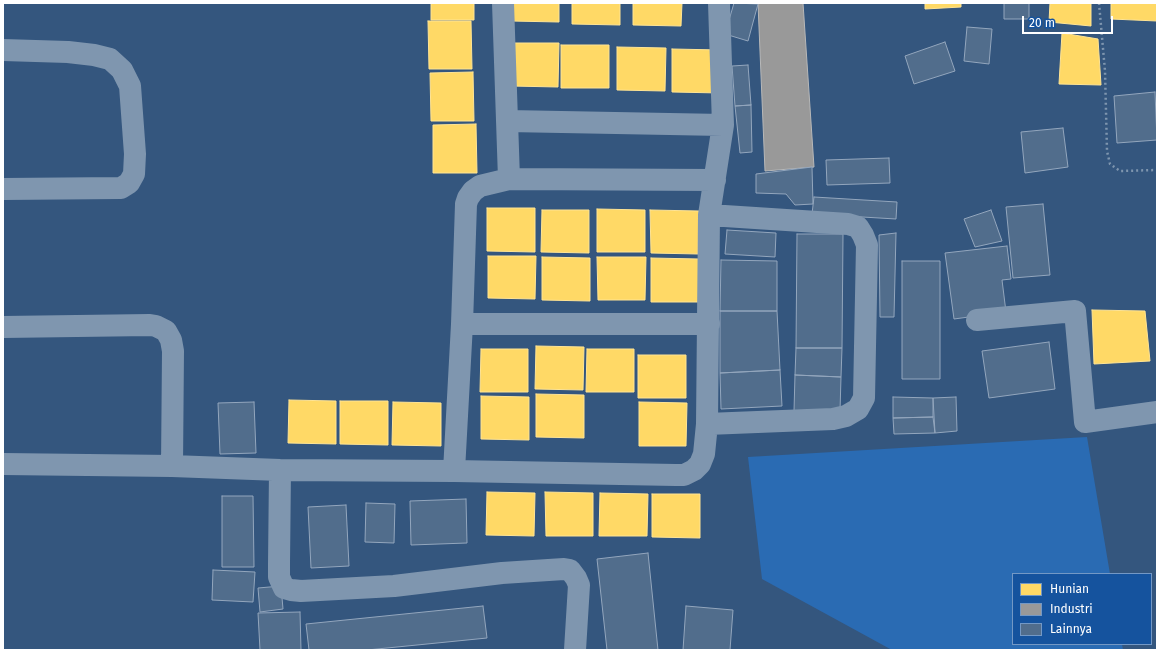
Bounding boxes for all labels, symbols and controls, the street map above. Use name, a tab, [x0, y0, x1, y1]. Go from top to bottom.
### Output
scale bar	[1024, 8, 1115, 34]
text: 20 m	[1029, 16, 1055, 30]
legend	[1012, 573, 1152, 645]
text: Hunian	[1050, 582, 1089, 596]
text: Industri	[1050, 602, 1093, 616]
text: Lainnya	[1050, 622, 1092, 636]

